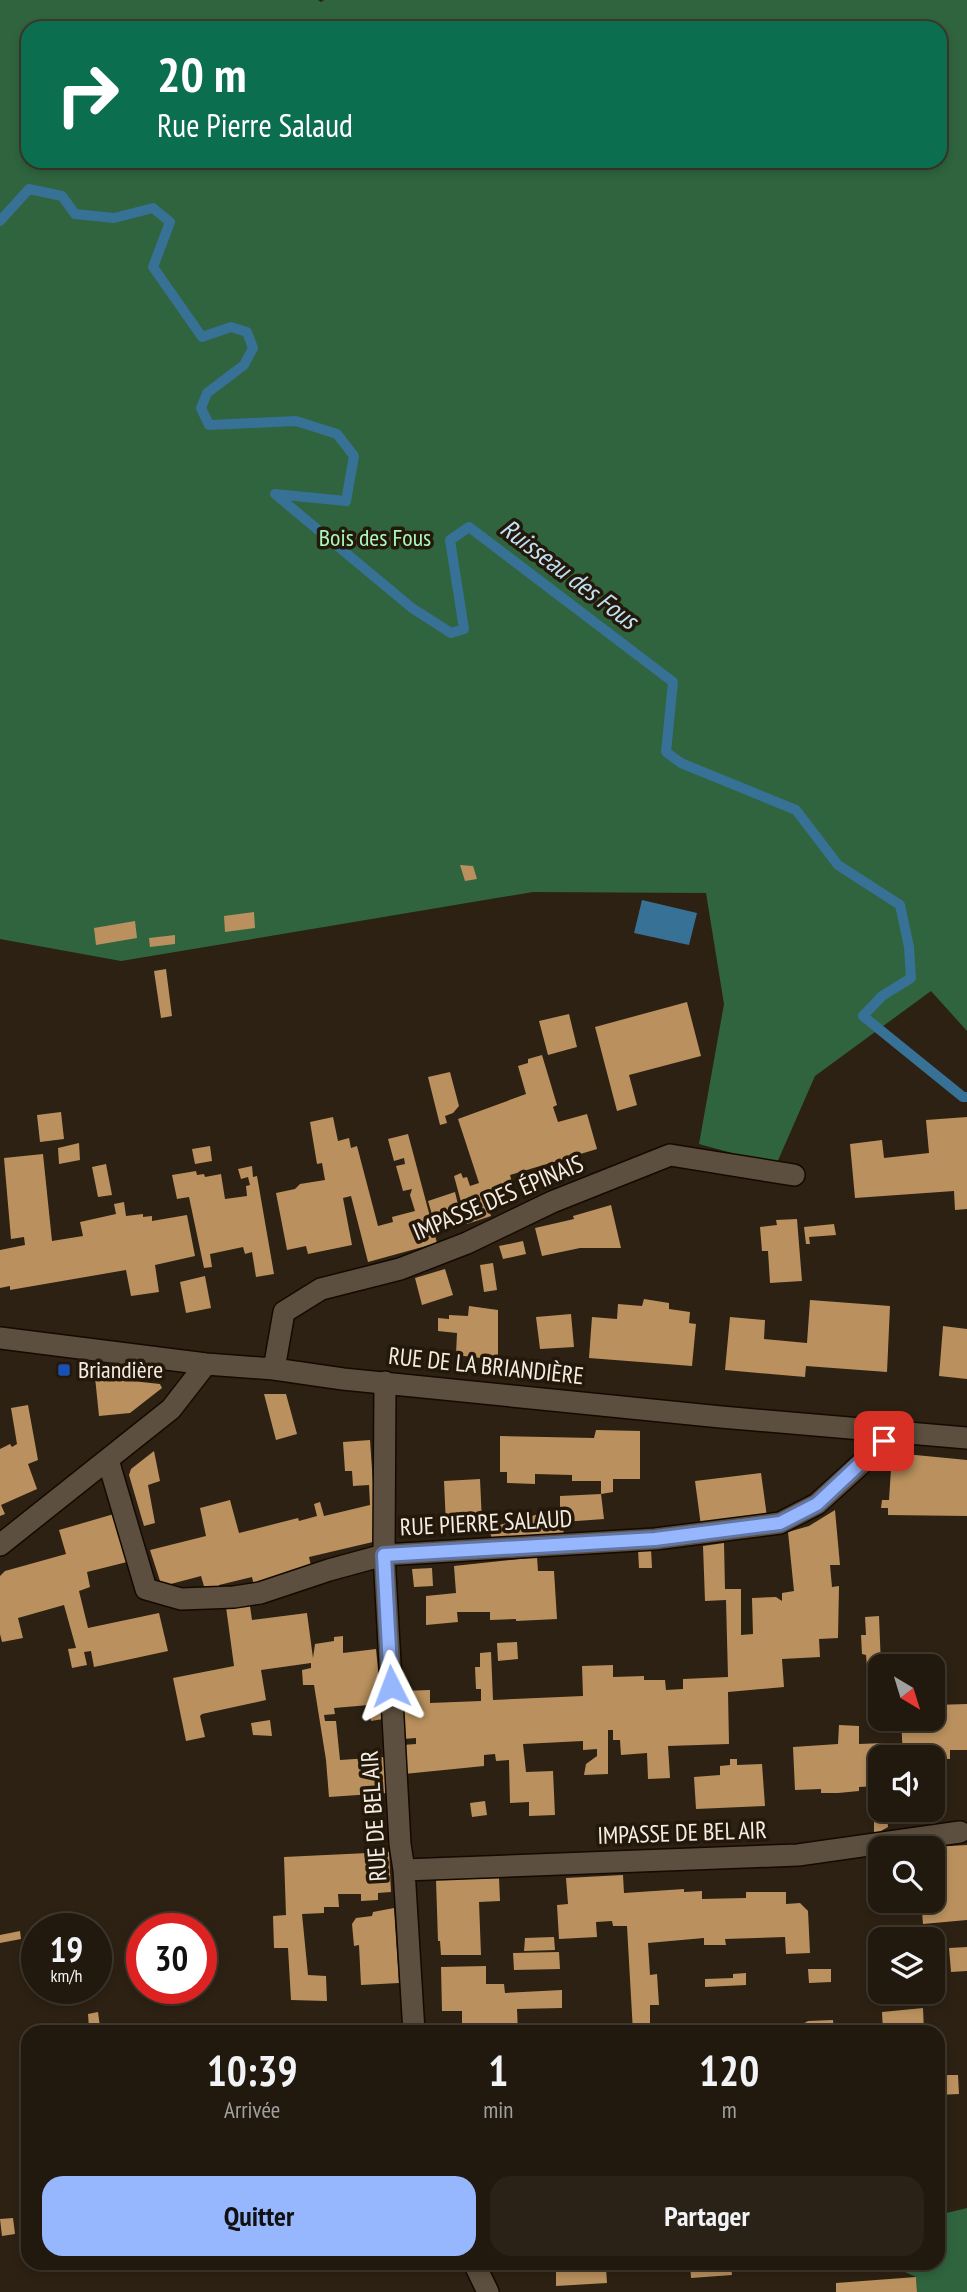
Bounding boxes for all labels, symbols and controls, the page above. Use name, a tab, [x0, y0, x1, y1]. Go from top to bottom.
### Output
text: 20 m	[157, 42, 246, 106]
icon: right	[42, 49, 133, 140]
text: Rue Pierre Salaud	[157, 104, 353, 146]
water label: Ruisseau des Fous	[494, 511, 646, 637]
park label: Bois des Fous	[319, 522, 431, 553]
street label: IMPASSE DES ÉPINAIS	[408, 1148, 588, 1248]
street label: RUE DE LA BRIANDIÈRE	[387, 1340, 585, 1391]
place label: Briandière	[78, 1354, 163, 1385]
marker: Briandière	[56, 1362, 72, 1378]
pin	[854, 1411, 914, 1471]
icon: arrive	[865, 1422, 903, 1460]
street label: RUE PIERRE SALAUD	[399, 1503, 573, 1542]
position arrow	[354, 1649, 428, 1723]
north arrow	[868, 1654, 945, 1731]
map controls	[868, 1654, 945, 2004]
button: sound	[868, 1745, 945, 1822]
street label: RUE DE BEL AIR	[353, 1750, 394, 1882]
street label: IMPASSE DE BEL AIR	[597, 1814, 767, 1851]
button: search	[868, 1836, 945, 1913]
speed limit sign: 30	[126, 1913, 217, 2004]
text: 19	[50, 1926, 83, 1972]
button: layers	[868, 1927, 945, 2004]
text: km/h	[51, 1964, 82, 1987]
text: 10:39	[207, 2043, 298, 2098]
text: 1	[488, 2043, 508, 2098]
text: 120	[699, 2043, 759, 2098]
text: Arrivée	[224, 2095, 280, 2124]
text: min	[483, 2095, 513, 2124]
text: m	[722, 2095, 737, 2124]
button: Quitter	[42, 2176, 476, 2256]
button: Partager	[490, 2176, 924, 2256]

